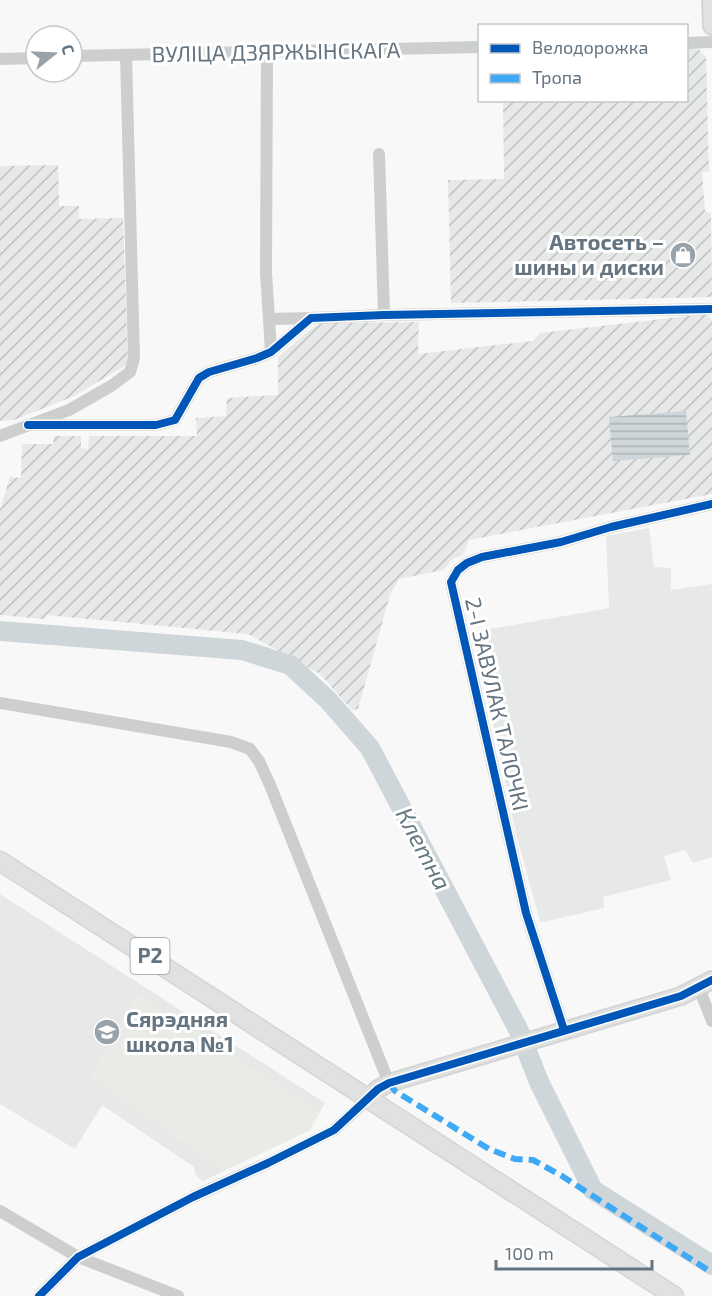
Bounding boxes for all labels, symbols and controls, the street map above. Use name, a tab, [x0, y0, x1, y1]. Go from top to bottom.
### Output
north arrow	[24, 24, 84, 84]
legend	[478, 24, 688, 102]
street label: ВУЛІЦА ДЗЯРЖЫНСКАГА	[151, 36, 401, 66]
text: Велодорожка	[532, 36, 648, 58]
text: С	[58, 42, 79, 57]
text: Тропа	[532, 66, 582, 88]
place label: Автосеть – шины и диски	[514, 228, 664, 279]
shop icon: Автосеть – шины и диски	[668, 240, 698, 270]
street label: 2-І ЗАВУЛАК ТАЛОЧКІ	[461, 595, 535, 813]
water label: Клетна	[391, 802, 458, 895]
road number: Р2	[130, 938, 170, 974]
place label: Сярэдняя школа №1	[126, 1005, 234, 1056]
school or university icon: Сярэдняя школа №1	[92, 1017, 122, 1047]
scale bar	[496, 1233, 652, 1271]
text: 100 m	[505, 1242, 554, 1264]

